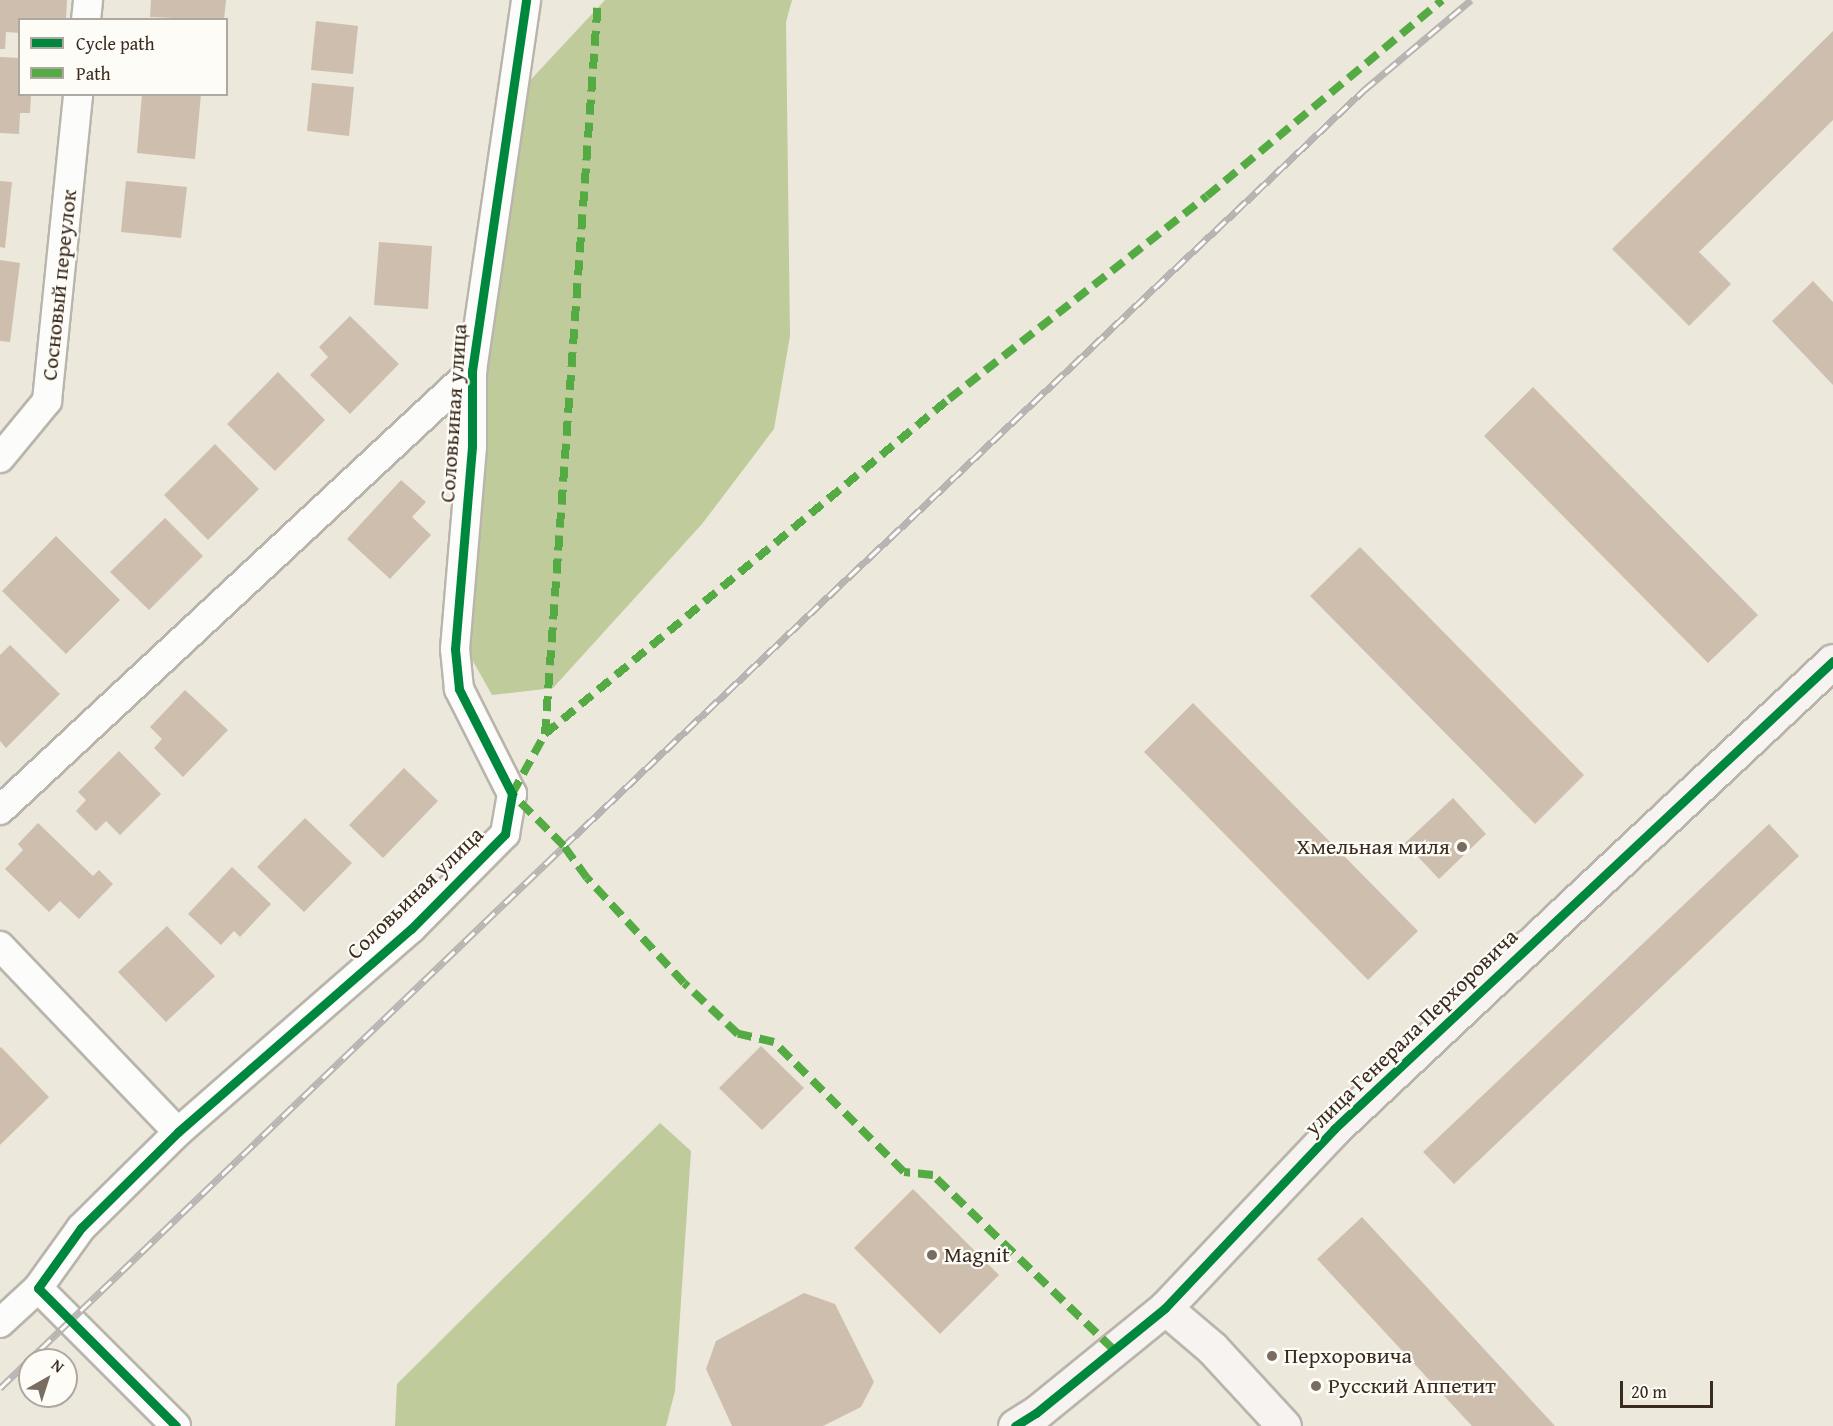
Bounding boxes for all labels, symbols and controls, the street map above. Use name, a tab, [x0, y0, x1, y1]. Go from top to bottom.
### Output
legend	[18, 18, 228, 96]
text: Cycle path	[76, 30, 155, 57]
text: Path	[76, 60, 111, 87]
street label: Сосновый переулок	[36, 188, 82, 382]
street label: Соловьиная улица	[434, 323, 472, 503]
street label: Соловьиная улица	[341, 821, 489, 965]
place label: Хмельная миля	[1297, 834, 1450, 860]
marker: Хмельная миля	[1455, 840, 1469, 854]
street label: улица Генерала Перхоровича	[1299, 923, 1523, 1141]
place label: Magnit	[944, 1242, 1010, 1268]
marker: Magnit	[925, 1248, 939, 1262]
place label: Перхоровича	[1284, 1343, 1412, 1369]
north arrow	[18, 1348, 78, 1408]
marker: Перхоровича	[1265, 1349, 1279, 1363]
text: N	[46, 1353, 70, 1378]
scale bar	[1623, 1369, 1716, 1407]
place label: Русский Аппетит	[1328, 1373, 1496, 1399]
text: 20 m	[1631, 1378, 1667, 1405]
marker: Русский Аппетит	[1309, 1379, 1323, 1393]

